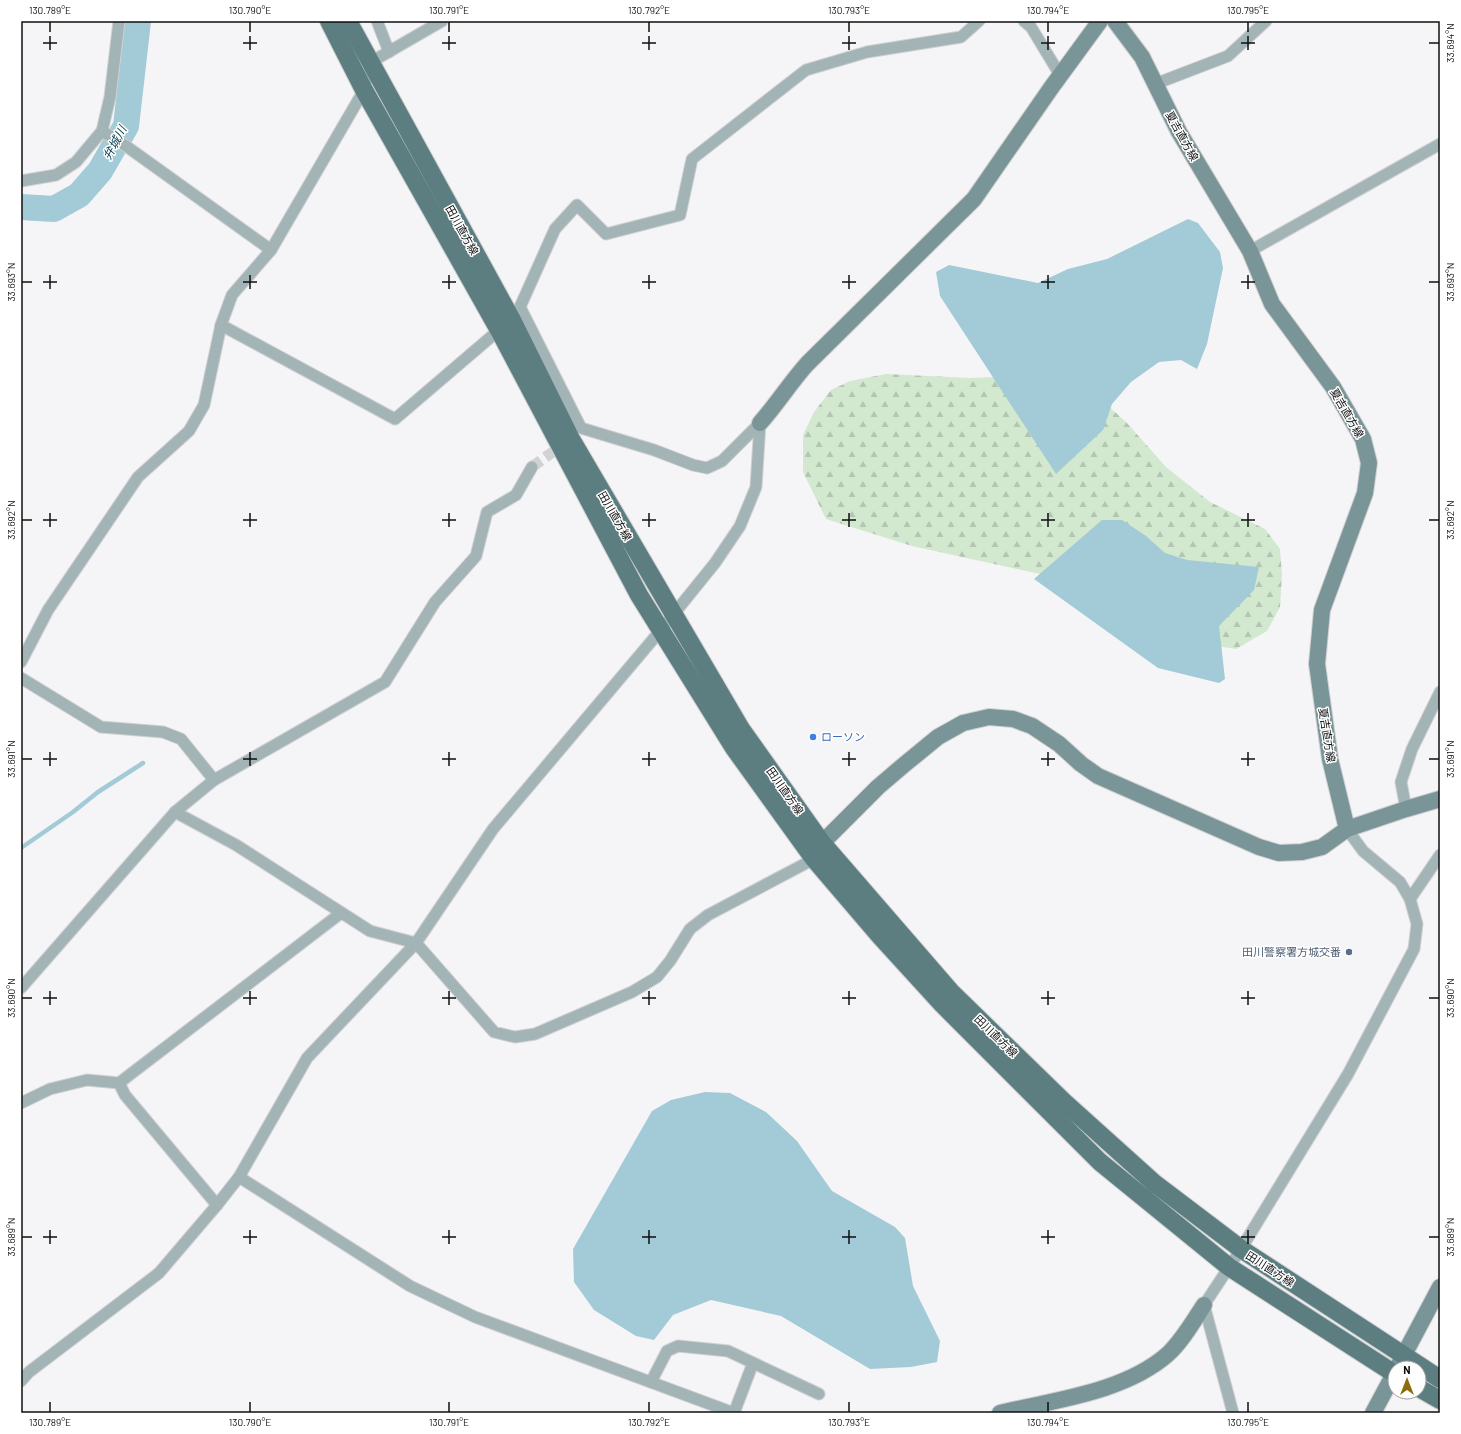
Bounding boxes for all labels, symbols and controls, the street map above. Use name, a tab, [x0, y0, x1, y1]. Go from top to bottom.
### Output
text: 130.789°E	[29, 4, 71, 16]
text: 130.790°E	[229, 4, 271, 16]
text: 130.791°E	[429, 4, 469, 16]
text: 130.792°E	[628, 4, 670, 16]
text: 130.793°E	[828, 4, 870, 16]
text: 130.794°E	[1027, 4, 1069, 16]
text: 130.795°E	[1227, 4, 1269, 16]
text: 33.694°N	[1444, 23, 1456, 63]
street label: 夏吉直方線	[1163, 109, 1201, 163]
water label: 弁城川	[99, 122, 130, 162]
street label: 田川直方線	[443, 203, 481, 257]
text: 33.693°N	[5, 262, 17, 302]
text: 33.693°N	[1444, 262, 1456, 302]
street label: 夏吉直方線	[1328, 386, 1367, 440]
street label: 田川直方線	[596, 489, 635, 543]
text: 33.692°N	[5, 500, 17, 540]
text: 33.692°N	[1444, 500, 1456, 540]
street label: 夏吉直方線	[1317, 707, 1338, 763]
place label: ローソン	[821, 730, 865, 743]
marker: ローソン	[808, 732, 818, 742]
text: 33.691°N	[5, 740, 17, 778]
text: 33.691°N	[1444, 740, 1456, 778]
street label: 田川直方線	[764, 764, 807, 817]
place label: 田川警察署方城交番	[1242, 945, 1341, 958]
marker: 田川警察署方城交番	[1344, 947, 1354, 957]
text: 33.690°N	[5, 978, 17, 1018]
text: 33.690°N	[1444, 978, 1456, 1018]
street label: 田川直方線	[972, 1012, 1021, 1059]
text: 33.689°N	[5, 1217, 17, 1257]
text: 33.689°N	[1444, 1217, 1456, 1257]
street label: 田川直方線	[1244, 1248, 1297, 1289]
north arrow	[1387, 1360, 1427, 1400]
text: N	[1403, 1363, 1411, 1376]
text: 130.789°E	[29, 1416, 71, 1428]
text: 130.790°E	[229, 1416, 271, 1428]
text: 130.791°E	[429, 1416, 469, 1428]
text: 130.792°E	[628, 1416, 670, 1428]
text: 130.793°E	[828, 1416, 870, 1428]
text: 130.794°E	[1027, 1416, 1069, 1428]
text: 130.795°E	[1227, 1416, 1269, 1428]

